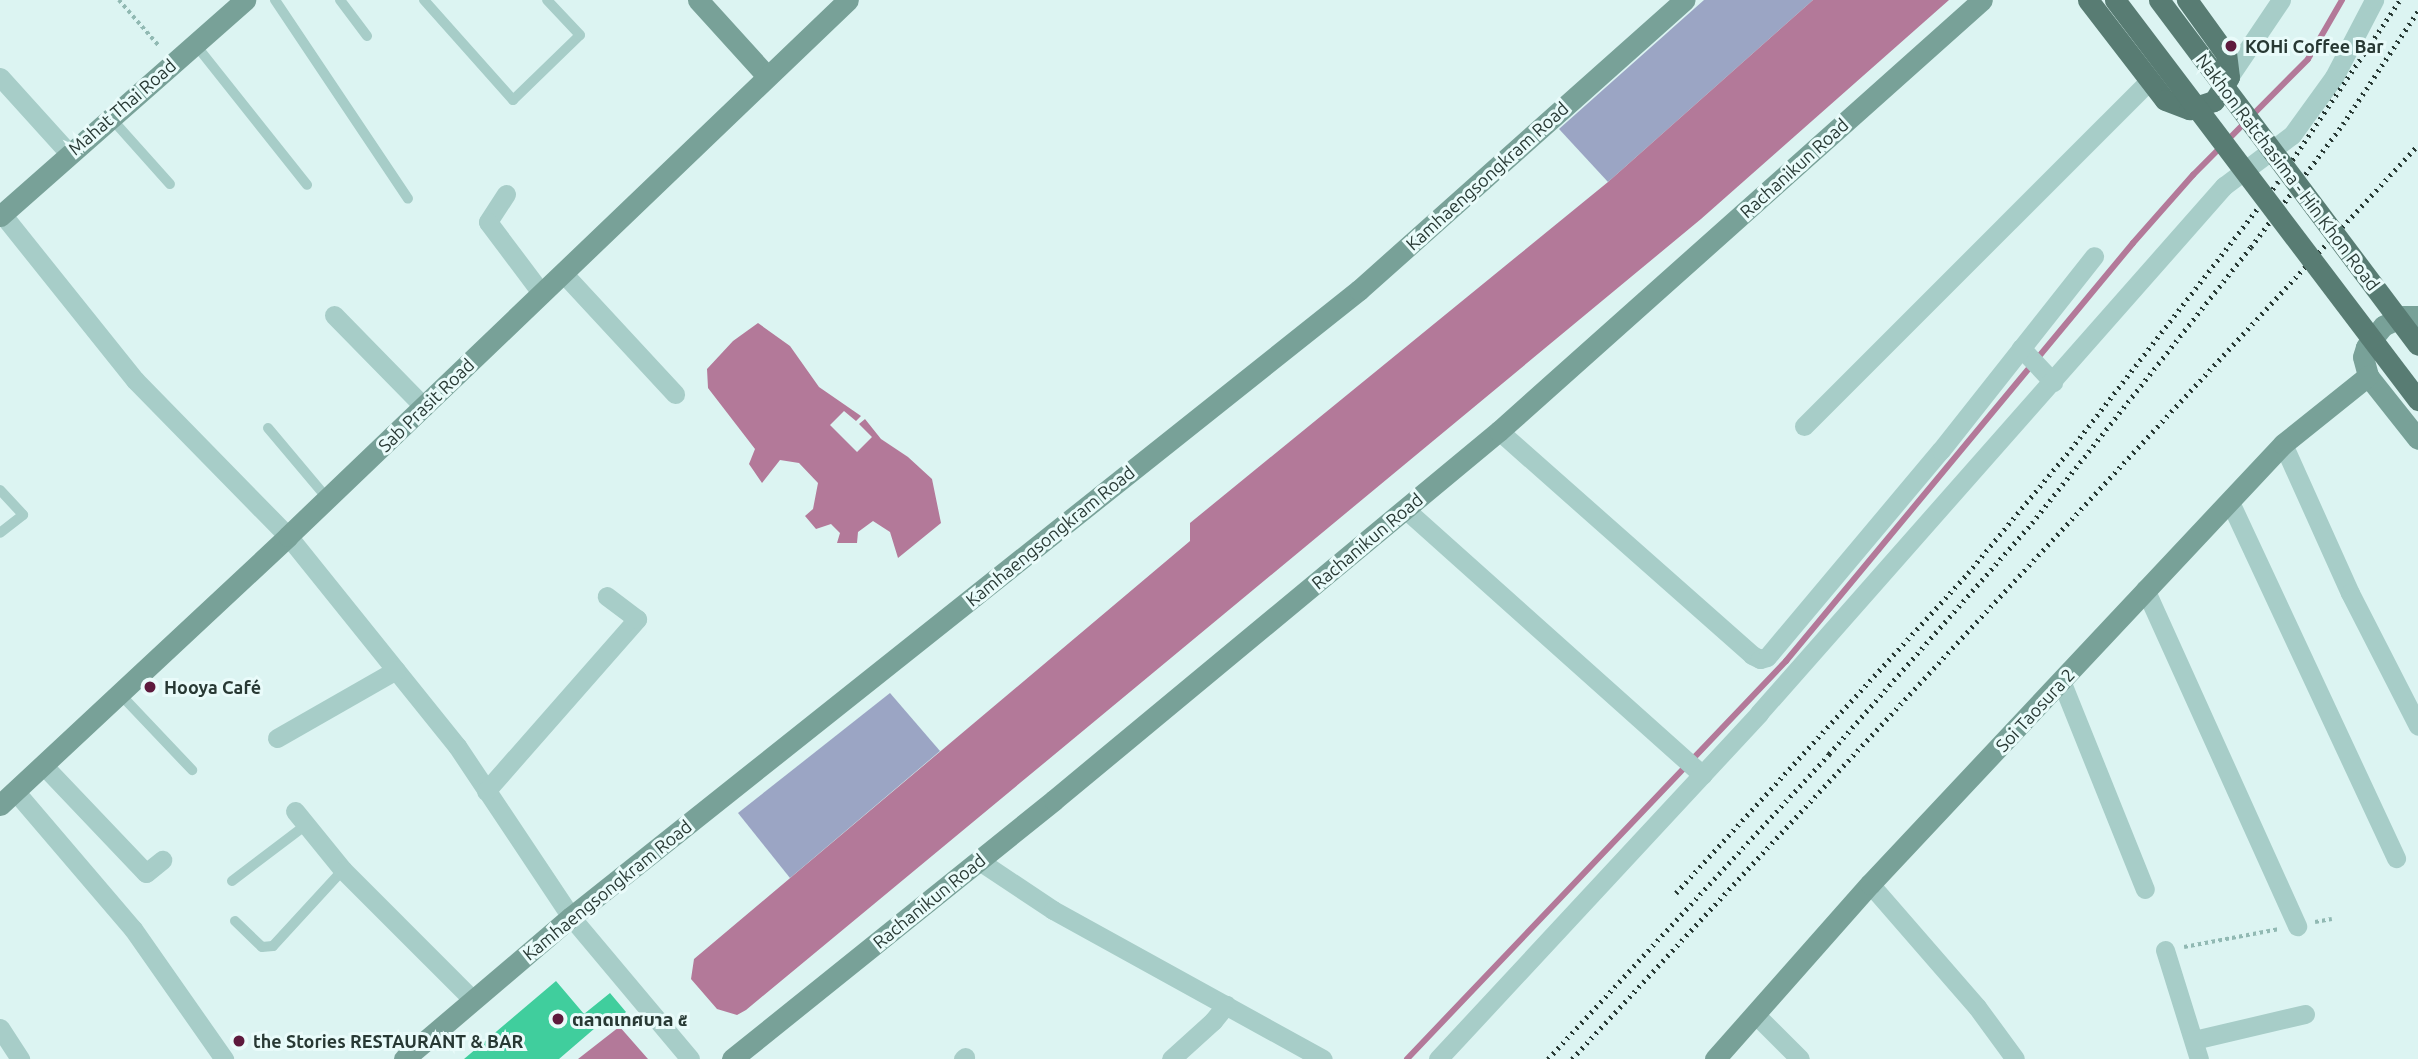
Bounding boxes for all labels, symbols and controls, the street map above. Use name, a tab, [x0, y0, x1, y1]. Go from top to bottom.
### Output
place label: KOHi Coffee Bar	[2245, 35, 2384, 57]
marker: KOHi Coffee Bar	[2223, 38, 2239, 54]
street label: Nakhon Ratchasima - Hin Khon Road	[2192, 49, 2384, 295]
street label: Mahat Thai Road	[64, 55, 180, 159]
street label: Kamhaengsongkram Road	[1401, 97, 1573, 255]
street label: Rachanikun Road	[1735, 114, 1853, 222]
street label: Sab Prasit Road	[374, 354, 478, 456]
street label: Kamhaengsongkram Road	[961, 461, 1139, 611]
street label: Rachanikun Road	[1307, 488, 1427, 594]
street label: Soi Taosura 2	[1991, 664, 2079, 756]
place label: Hooya Café	[164, 676, 261, 698]
marker: Hooya Café	[142, 679, 158, 695]
street label: Kamhaengsongkram Road	[518, 815, 696, 965]
street label: Rachanikun Road	[868, 849, 990, 953]
place label: ตลาดเทศบาล ๕	[572, 1008, 688, 1030]
marker: ตลาดเทศบาล ๕	[550, 1011, 566, 1027]
place label: the Stories RESTAURANT & BAR	[253, 1030, 523, 1052]
marker: the Stories RESTAURANT & BAR	[231, 1033, 247, 1049]

